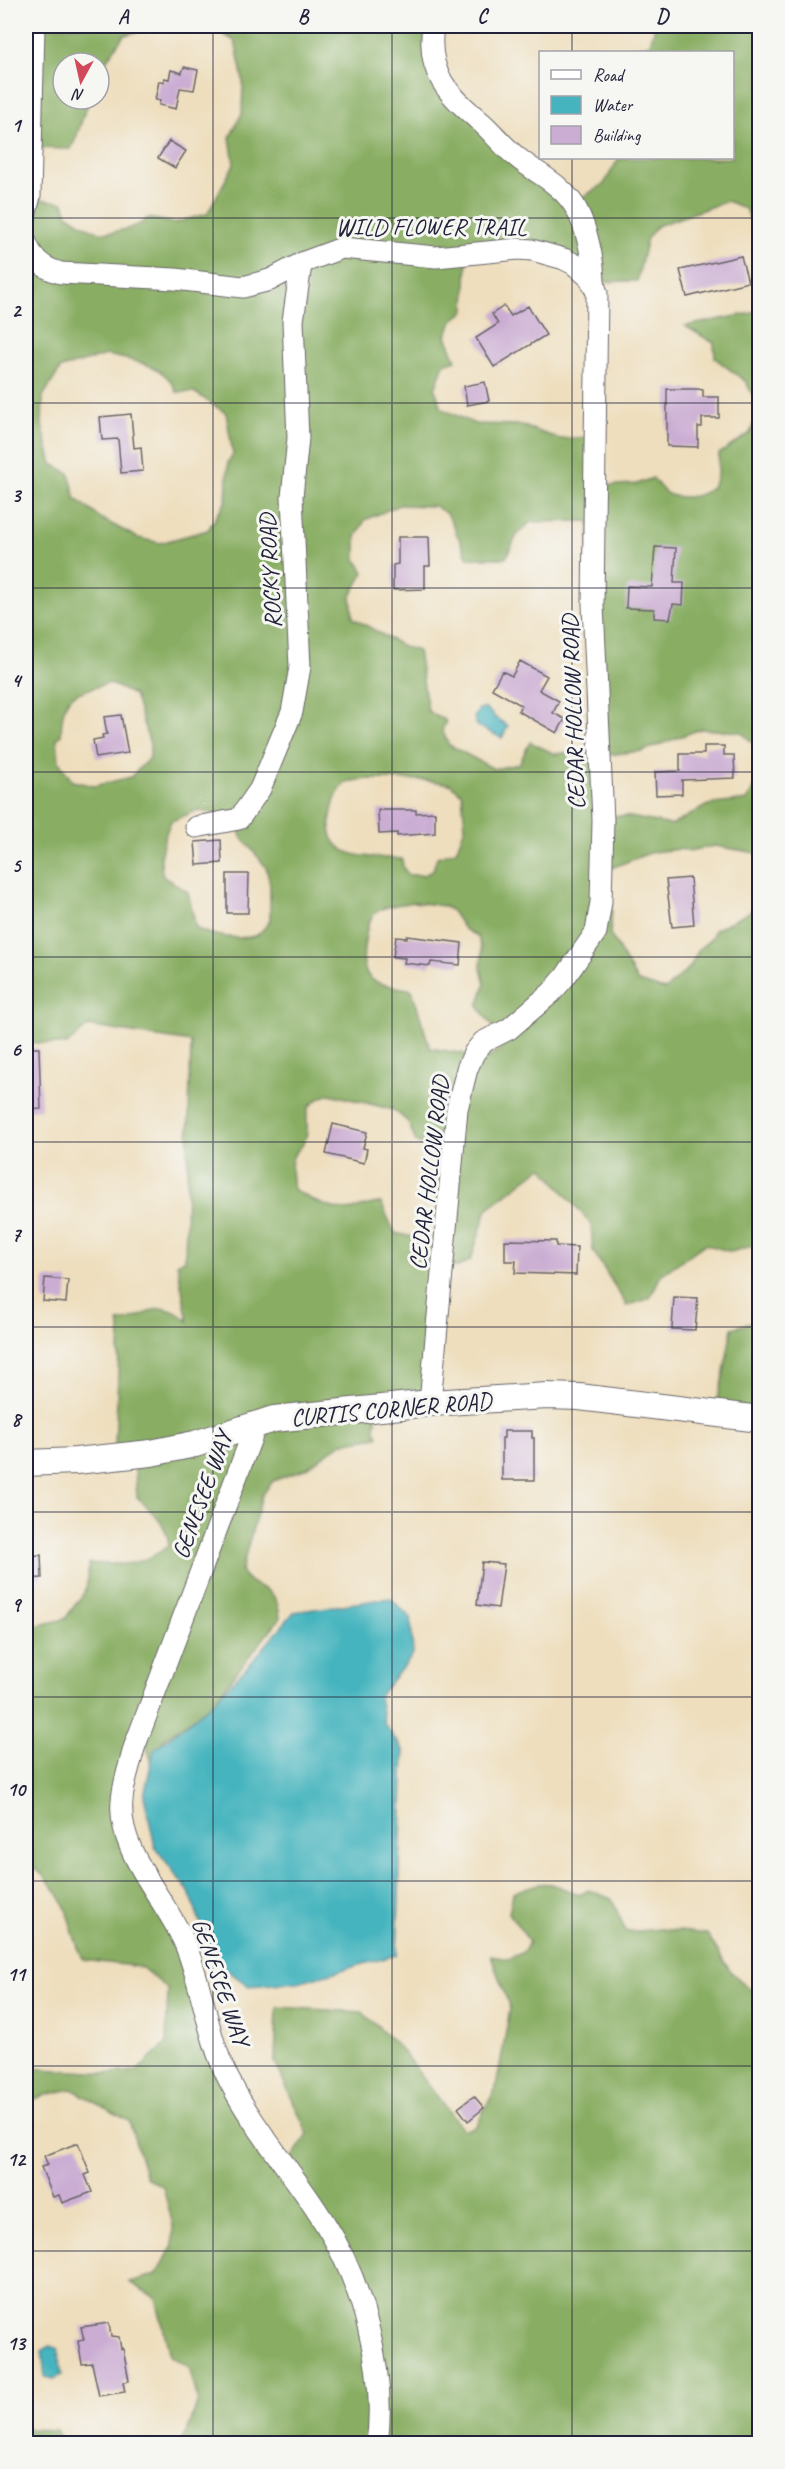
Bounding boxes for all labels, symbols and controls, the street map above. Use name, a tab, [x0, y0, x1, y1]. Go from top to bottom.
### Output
text: A	[118, 4, 130, 29]
text: B	[298, 4, 310, 29]
text: C	[477, 4, 489, 29]
text: D	[656, 4, 670, 29]
north arrow	[51, 51, 111, 111]
legend	[539, 51, 734, 159]
text: Road	[593, 64, 626, 86]
text: N	[70, 84, 85, 105]
text: Water	[593, 94, 634, 116]
text: 1	[12, 113, 23, 138]
text: Building	[593, 124, 642, 146]
street label: WILD FLOWER TRAIL	[336, 212, 527, 242]
text: 2	[12, 298, 23, 323]
text: 3	[12, 483, 23, 508]
street label: ROCKY ROAD	[252, 511, 288, 629]
street label: CEDAR HOLLOW ROAD	[555, 612, 591, 810]
text: 4	[12, 668, 24, 693]
text: 5	[12, 853, 23, 878]
text: 6	[11, 1037, 22, 1062]
street label: CEDAR HOLLOW ROAD	[402, 1072, 456, 1272]
text: 7	[12, 1222, 23, 1247]
street label: CURTIS CORNER ROAD	[290, 1385, 494, 1433]
text: 8	[12, 1407, 24, 1432]
street label: GENESEE WAY	[165, 1424, 240, 1563]
text: 9	[12, 1592, 23, 1617]
text: 10	[7, 1777, 27, 1802]
street label: GENESEE WAY	[185, 1914, 258, 2053]
text: 11	[7, 1962, 27, 1987]
text: 12	[7, 2147, 27, 2172]
text: 13	[7, 2331, 27, 2356]

